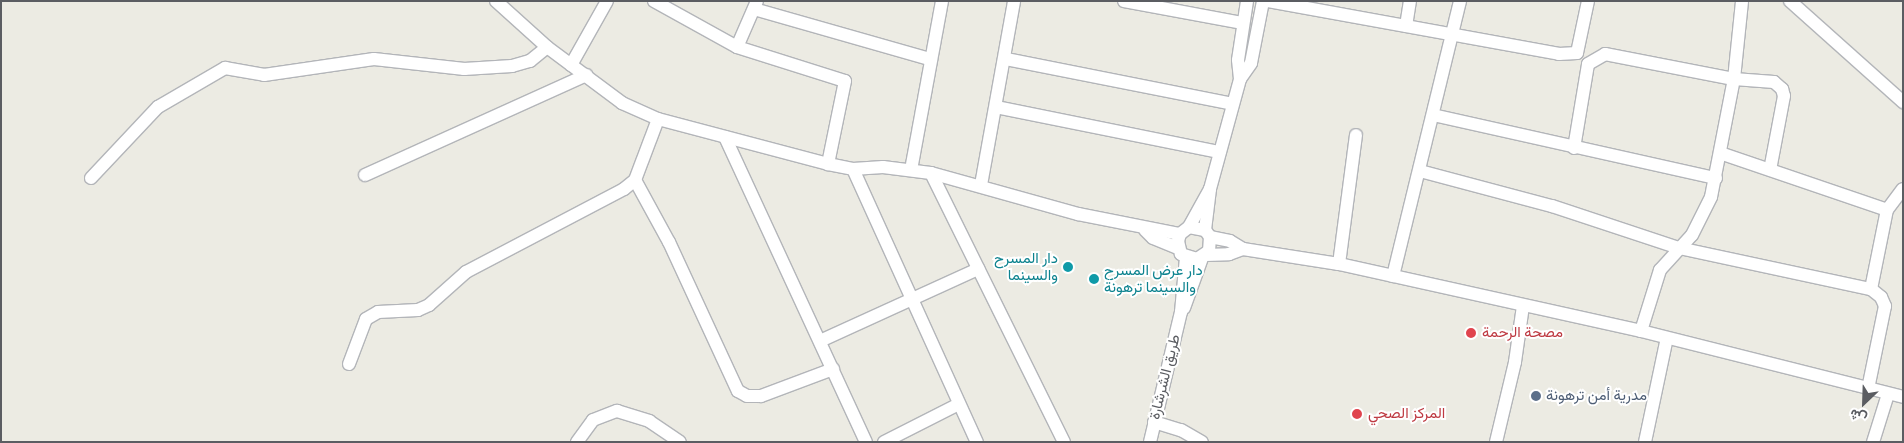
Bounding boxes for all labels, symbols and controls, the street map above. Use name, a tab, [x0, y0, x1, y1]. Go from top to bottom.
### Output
place label: دار المسرح والسينما	[994, 249, 1058, 284]
marker: دار المسرح والسينما	[1062, 261, 1074, 273]
place label: دار عرض المسرح والسينما ترهونة	[1104, 261, 1203, 296]
marker: دار عرض المسرح والسينما ترهونة	[1088, 273, 1100, 285]
place label: مصحة الرحمة	[1482, 324, 1563, 342]
marker: مصحة الرحمة	[1464, 326, 1478, 340]
street label: طريق الشرشارة	[1146, 333, 1184, 421]
north arrow	[1839, 378, 1889, 428]
place label: مدرية أمن ترهونة	[1546, 387, 1647, 405]
marker: مدرية أمن ترهونة	[1530, 390, 1542, 402]
place label: المركز الصحي	[1368, 405, 1445, 423]
text: ش	[1847, 405, 1869, 428]
marker: المركز الصحي	[1350, 407, 1364, 421]

